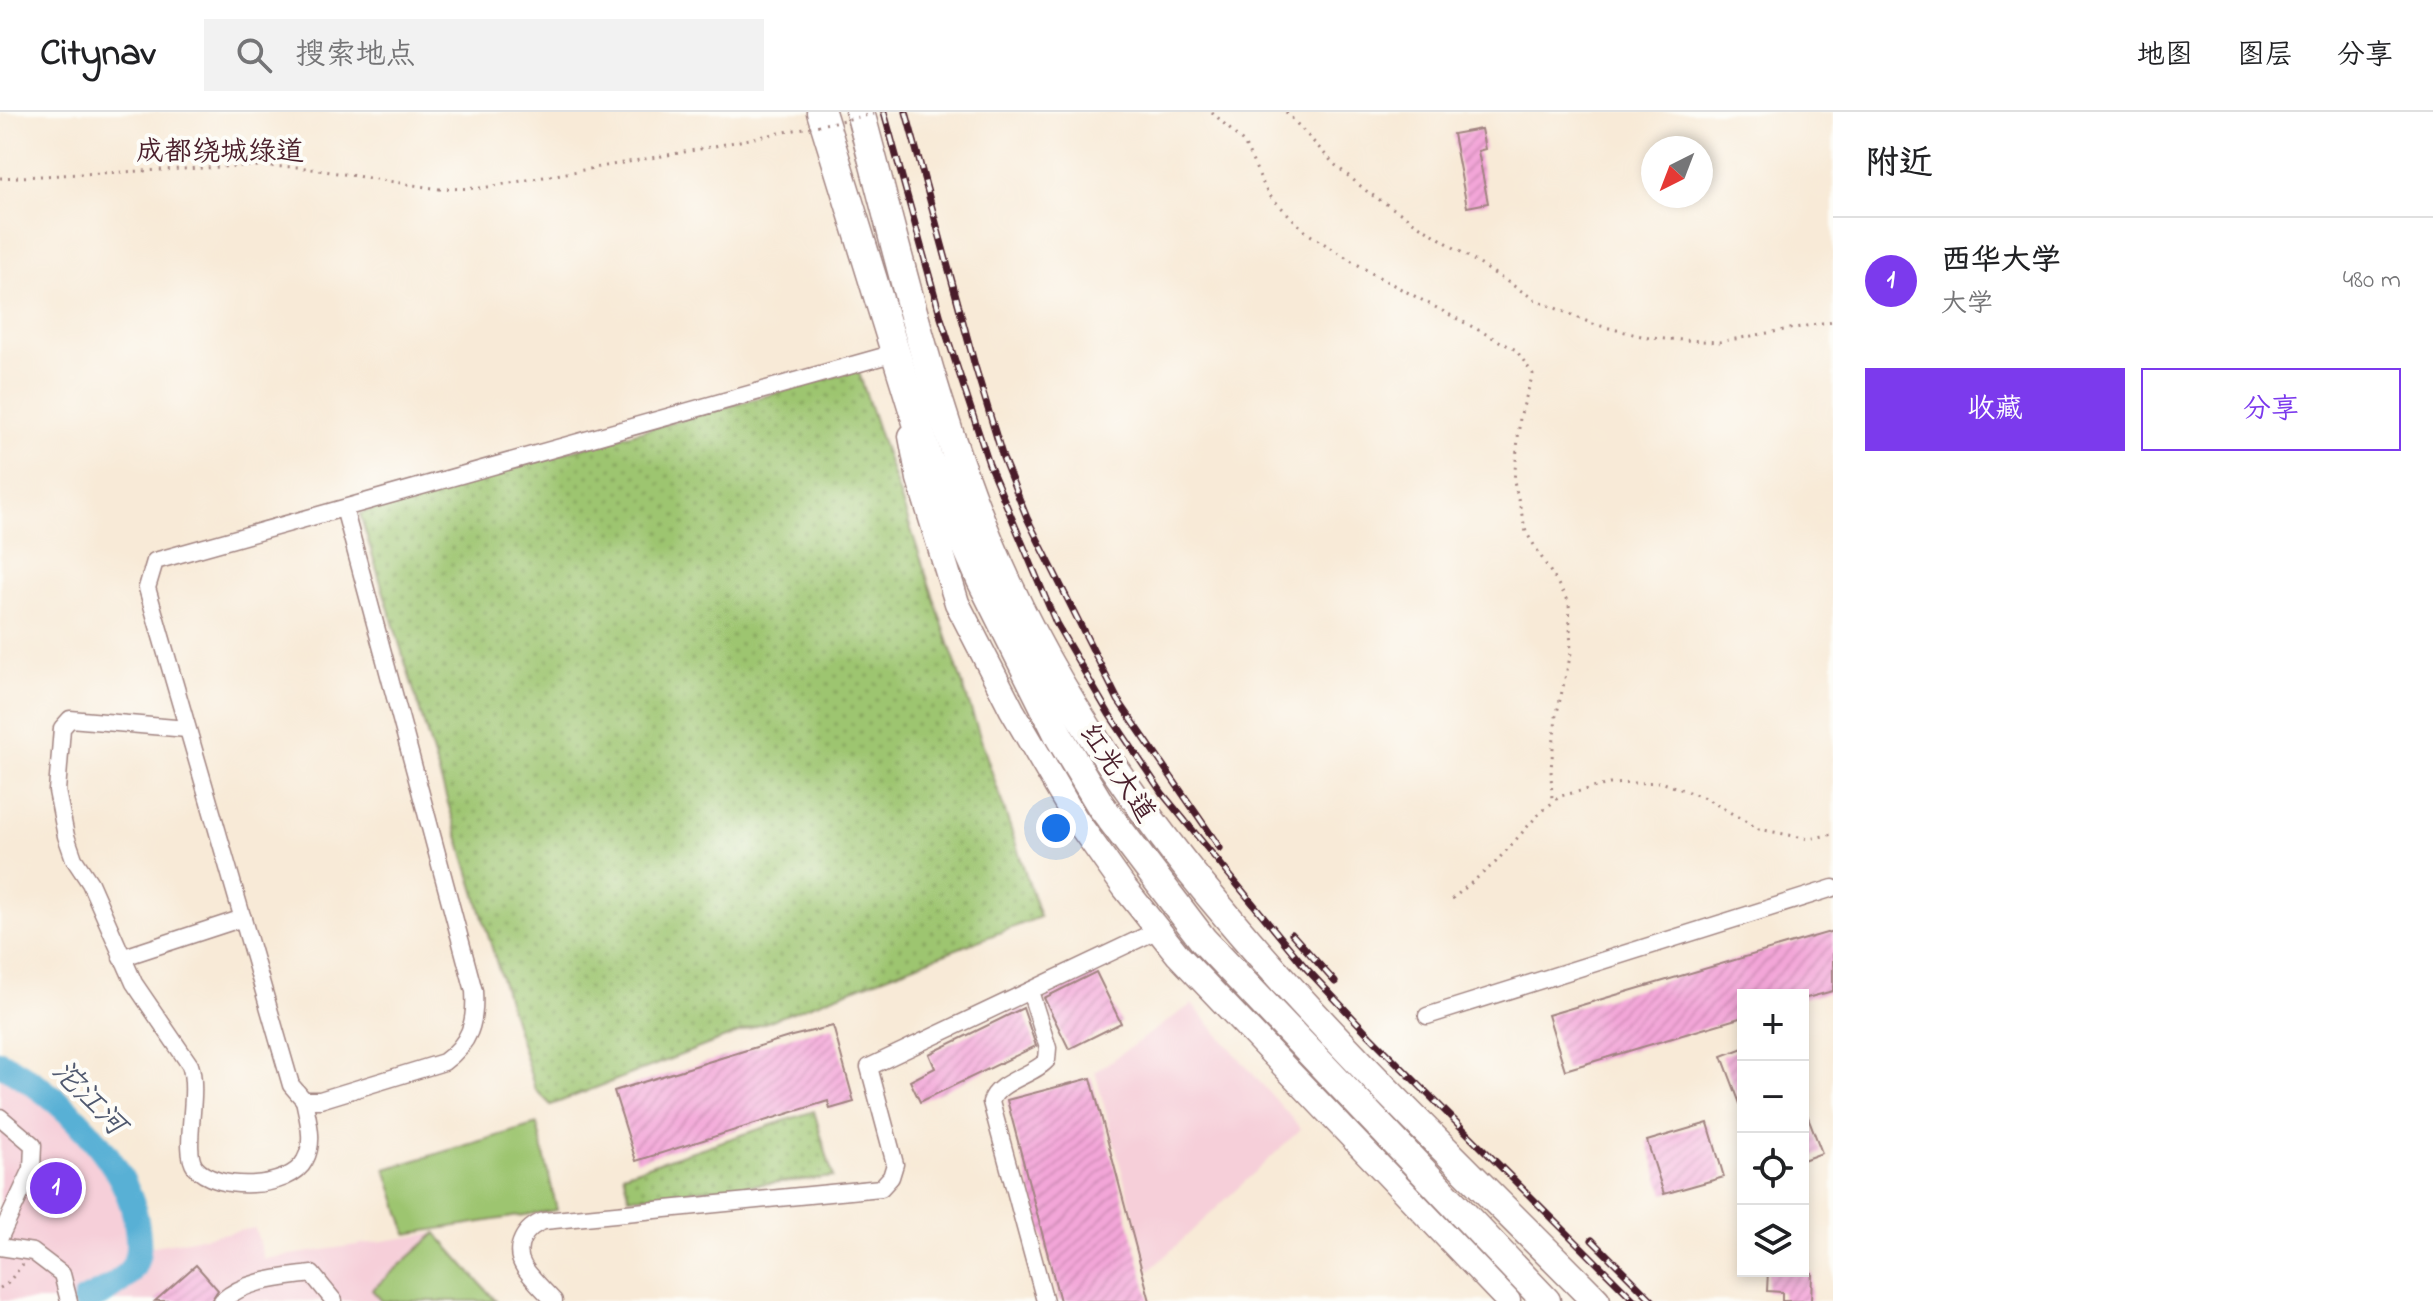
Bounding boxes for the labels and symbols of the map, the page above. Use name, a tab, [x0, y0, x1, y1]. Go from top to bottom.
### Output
street label: 成都绕城绿道	[136, 133, 304, 174]
north arrow	[1641, 136, 1713, 208]
street label: 红光大道	[1068, 716, 1164, 832]
your location	[1036, 808, 1076, 848]
water label: 沱江河	[41, 1051, 138, 1150]
pin: 1	[30, 1158, 82, 1218]

